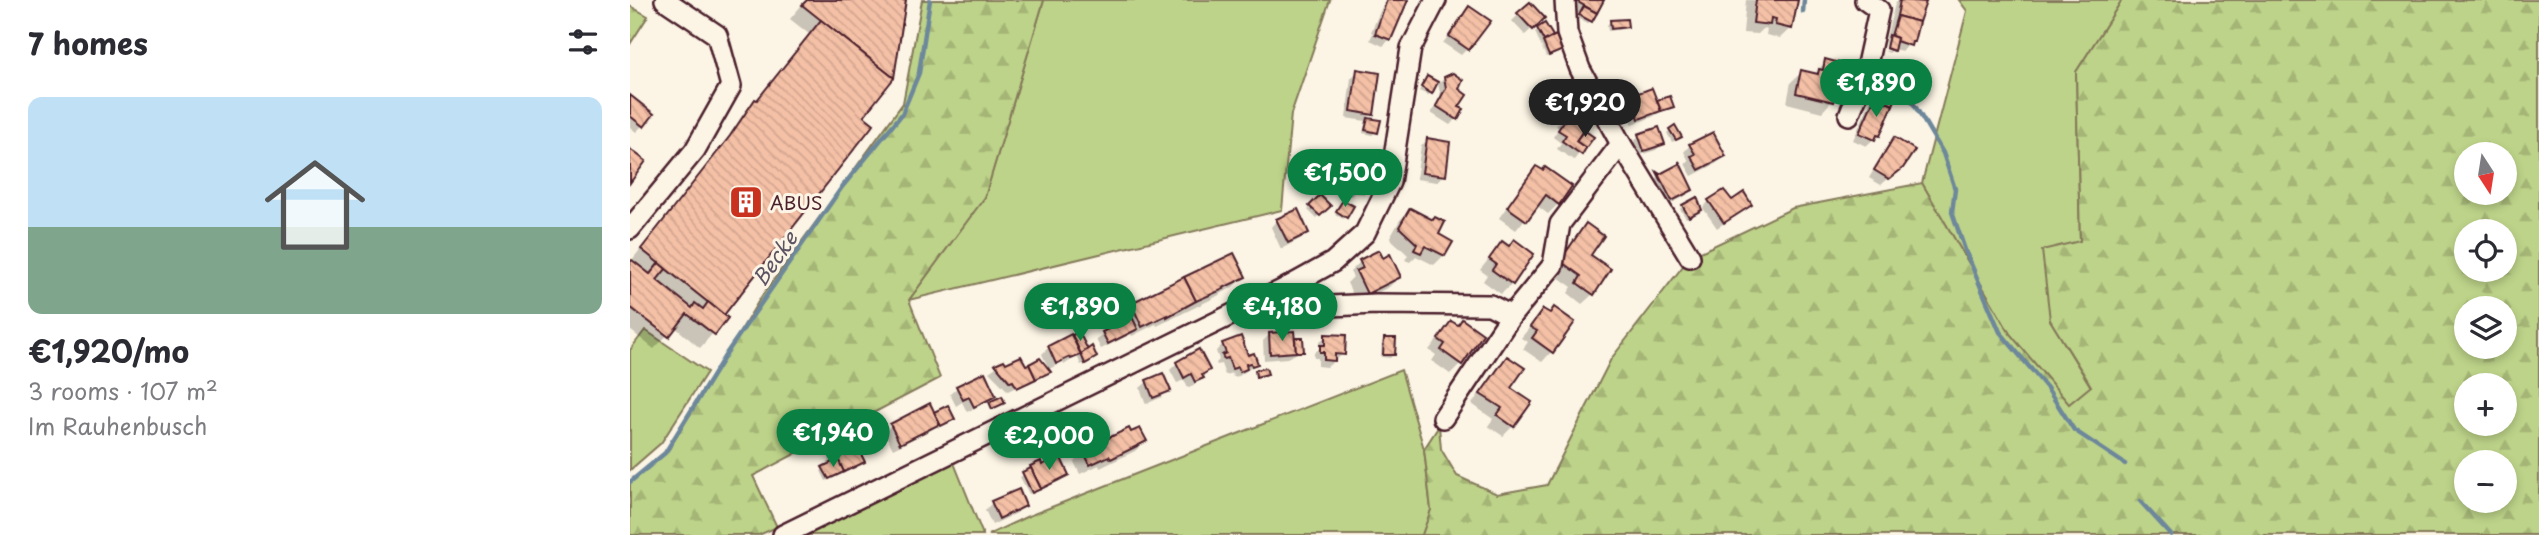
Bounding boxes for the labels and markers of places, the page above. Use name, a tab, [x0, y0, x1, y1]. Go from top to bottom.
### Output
pin: €1,890	[1819, 60, 1933, 119]
pin: €1,920	[1528, 80, 1642, 139]
pin: €1,500	[1288, 150, 1402, 209]
building icon: ABUS	[727, 183, 765, 221]
place label: ABUS	[770, 188, 823, 216]
pin: €1,890	[1023, 284, 1137, 343]
pin: €4,180	[1225, 284, 1339, 343]
pin: €1,940	[776, 410, 890, 469]
pin: €2,000	[992, 412, 1106, 472]

